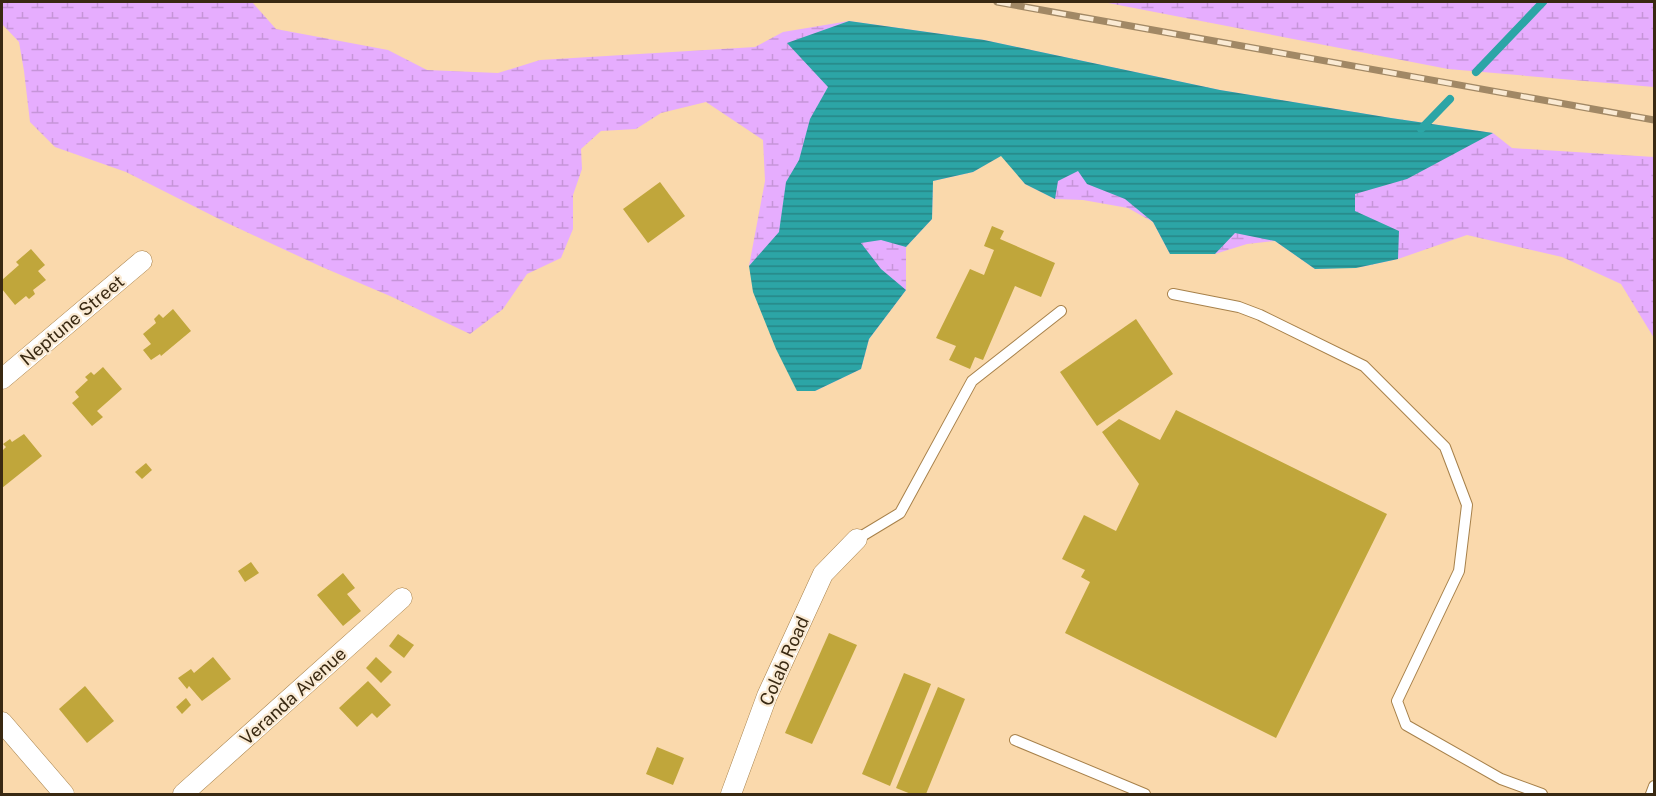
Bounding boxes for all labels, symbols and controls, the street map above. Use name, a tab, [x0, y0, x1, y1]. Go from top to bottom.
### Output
street label: Neptune Street	[16, 271, 128, 369]
street label: Colab Road	[755, 613, 813, 709]
street label: Veranda Avenue	[236, 643, 350, 749]

